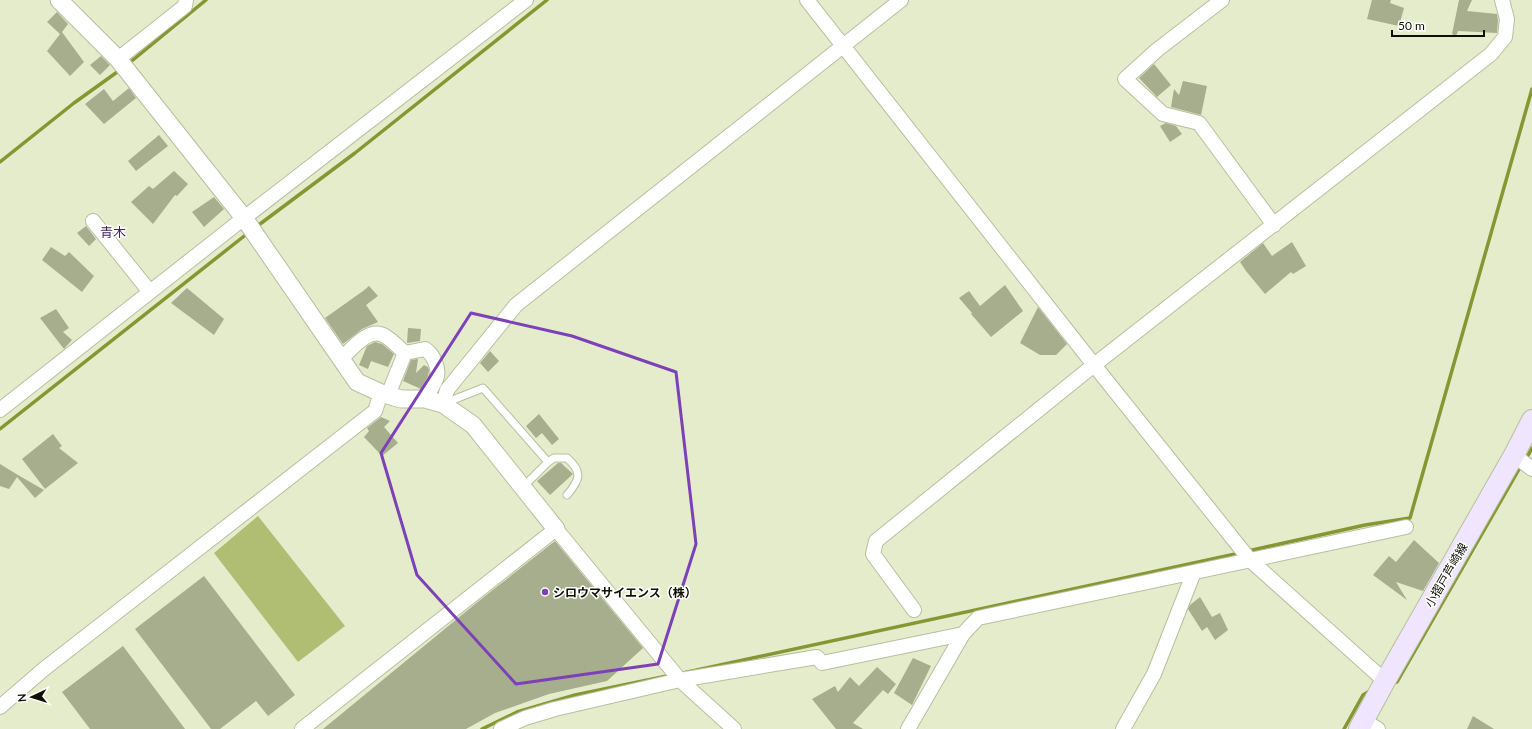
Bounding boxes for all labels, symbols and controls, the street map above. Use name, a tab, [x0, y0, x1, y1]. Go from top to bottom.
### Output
scale bar	[1392, 12, 1484, 38]
text: 50 m	[1398, 18, 1425, 33]
district label: 青木	[100, 224, 126, 240]
street label: 小摺戸芦崎線	[1422, 540, 1470, 610]
place label: シロウマサイエンス（株）	[553, 585, 697, 600]
marker: シロウマサイエンス（株）	[540, 587, 550, 597]
north arrow	[12, 677, 52, 717]
text: N	[15, 693, 28, 702]

